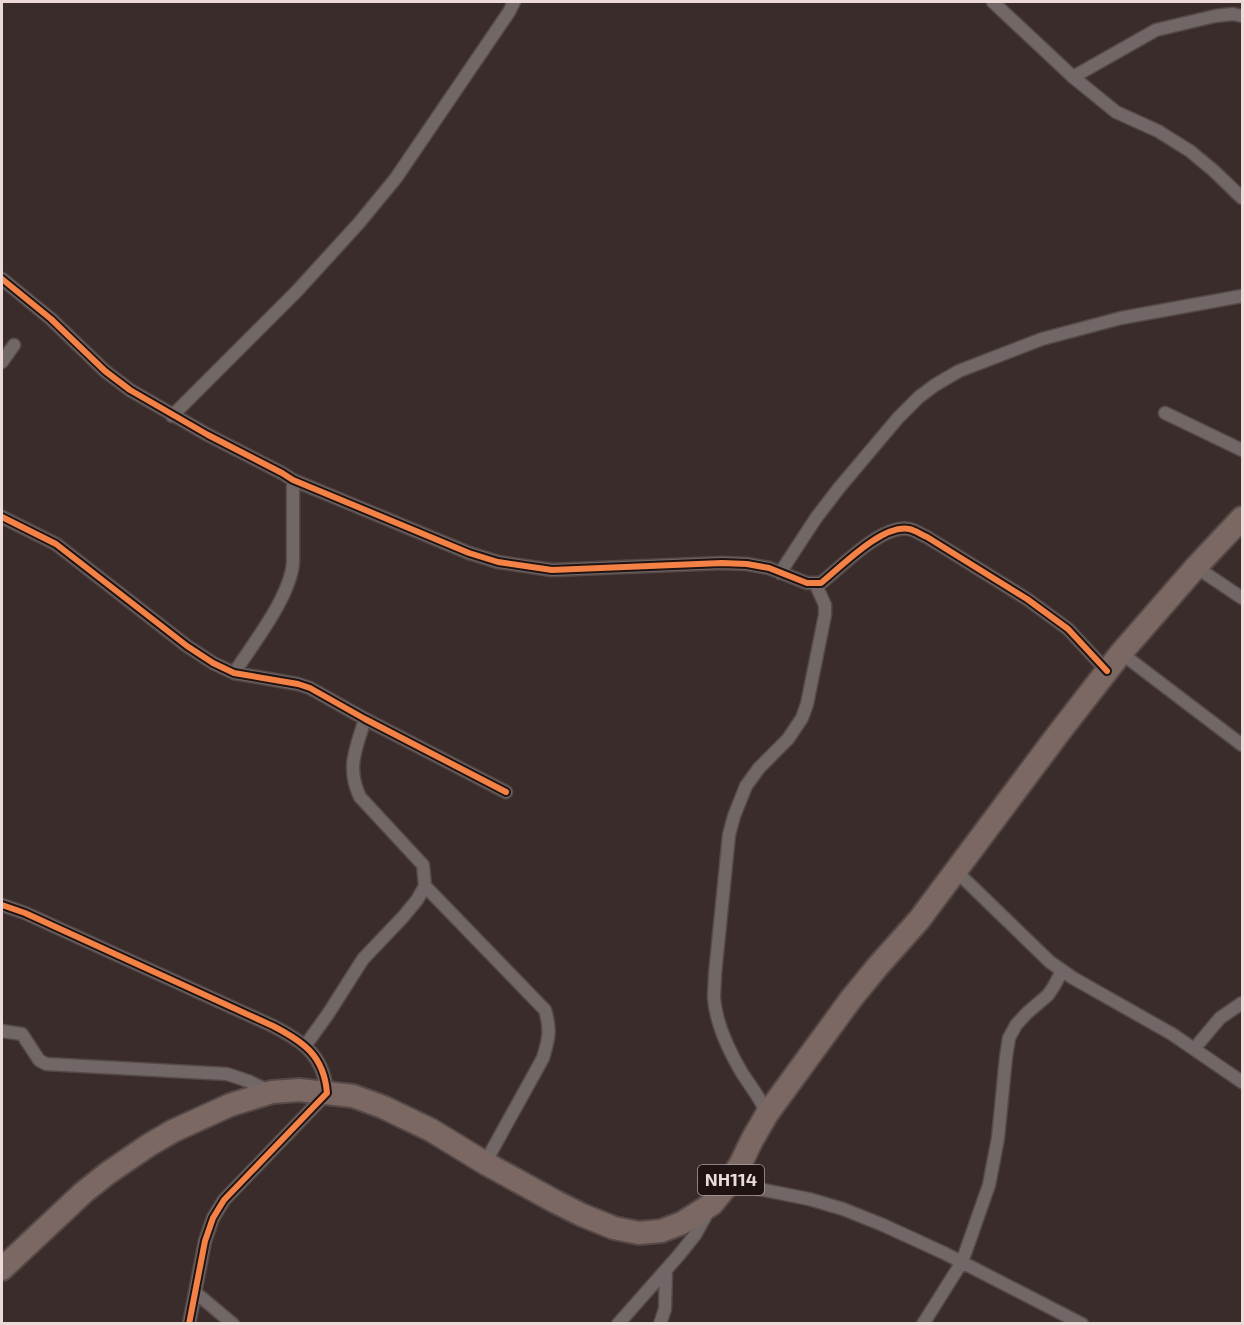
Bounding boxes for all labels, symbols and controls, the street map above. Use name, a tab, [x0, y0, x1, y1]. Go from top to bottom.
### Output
road number: NH114	[698, 1165, 764, 1195]

